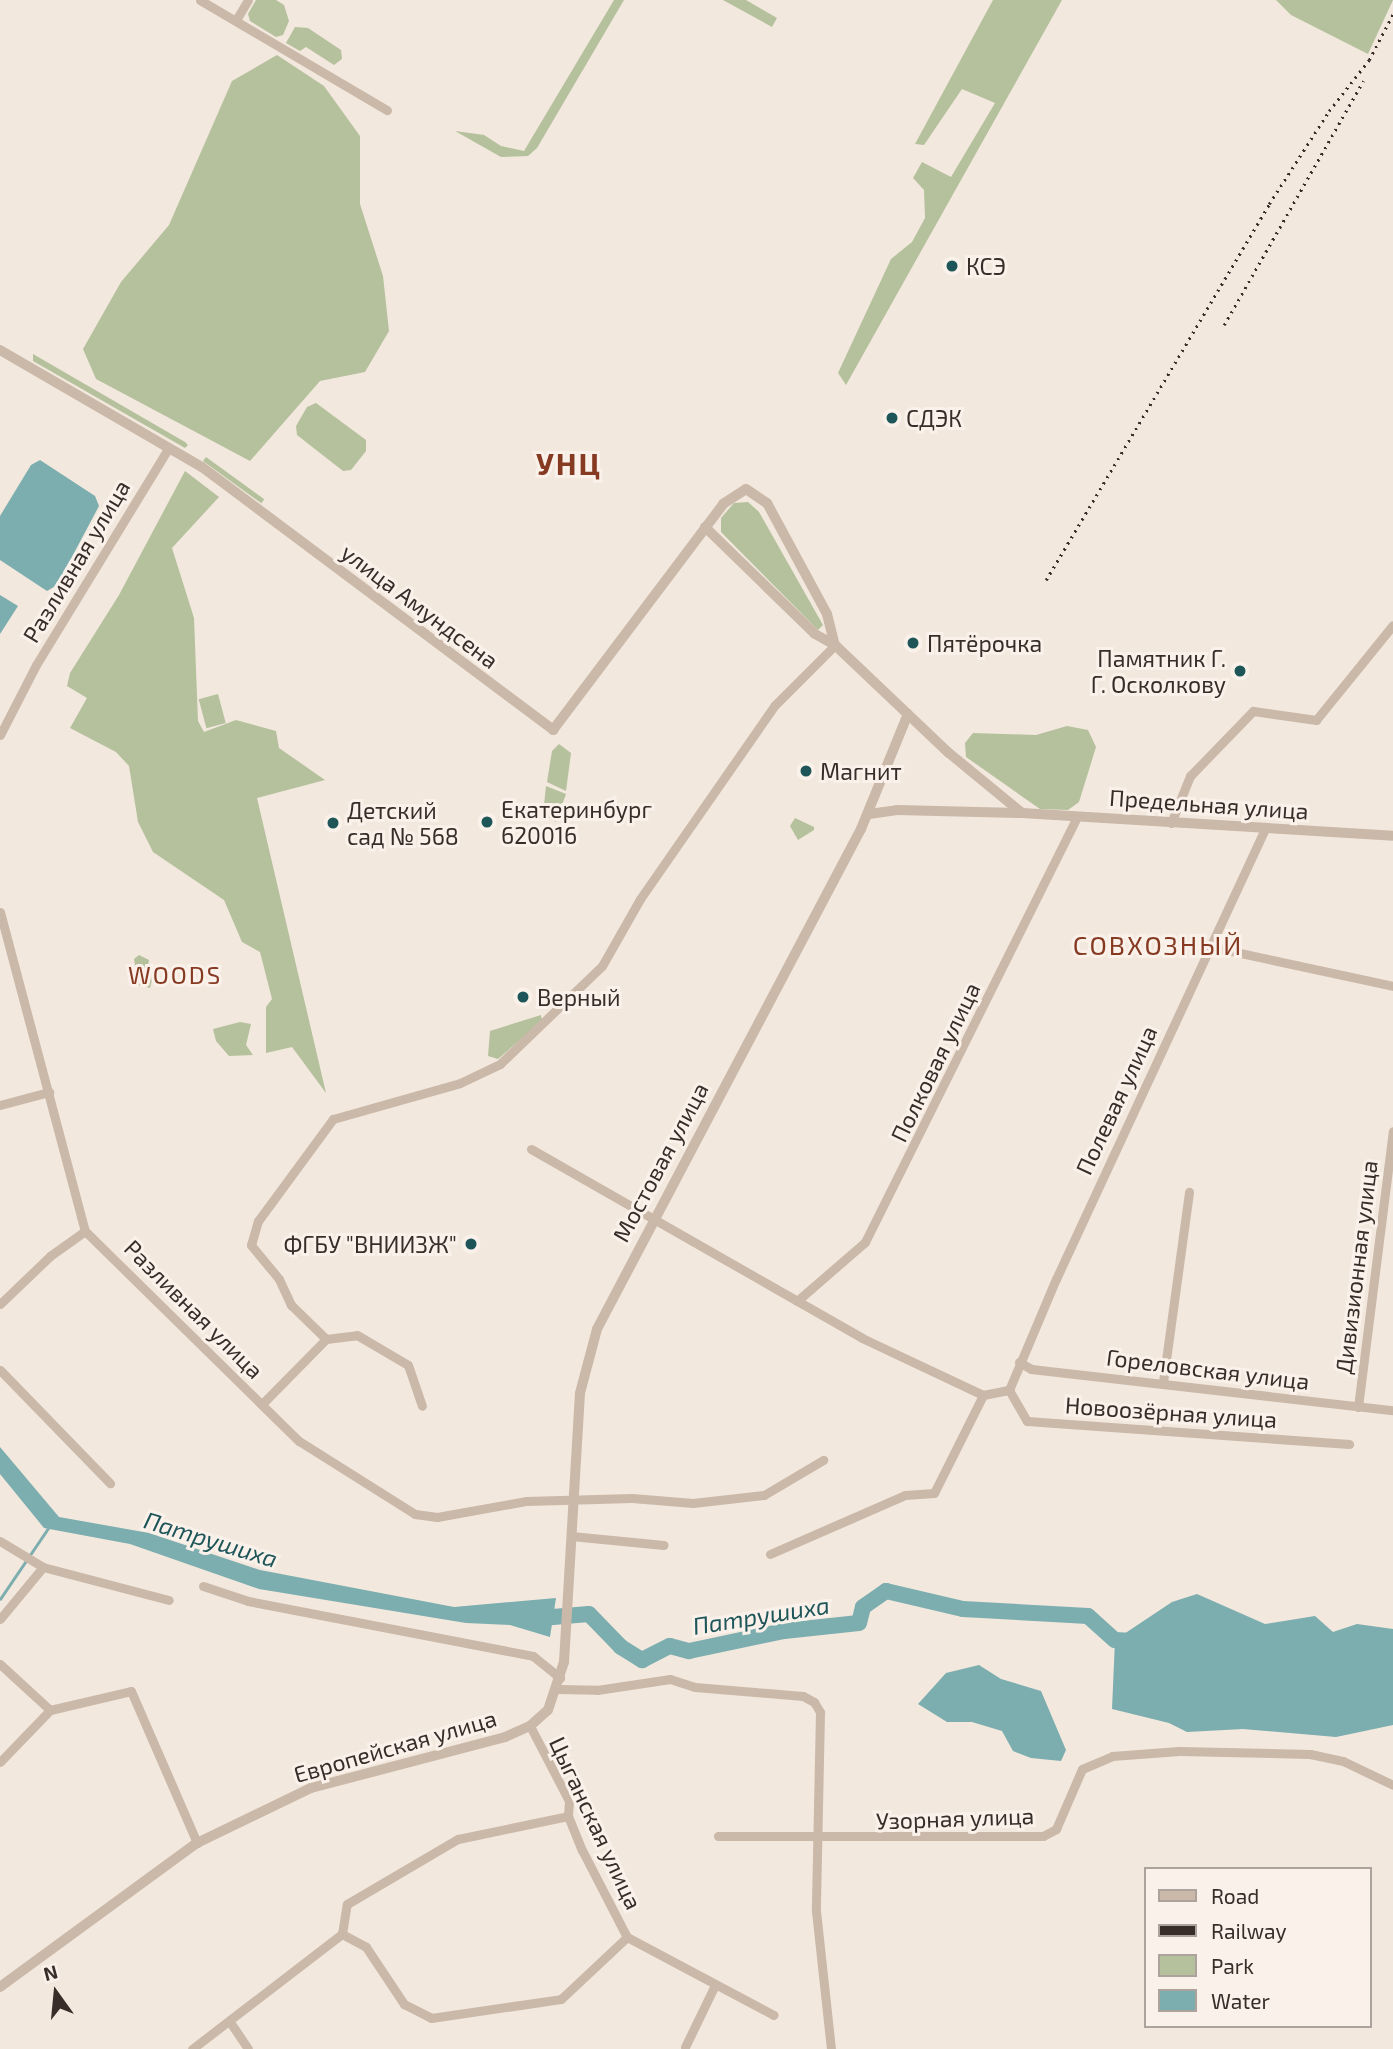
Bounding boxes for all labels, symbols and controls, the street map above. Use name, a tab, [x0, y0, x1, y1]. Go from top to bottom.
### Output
place label: КСЭ	[966, 252, 1006, 280]
marker: КСЭ	[944, 258, 960, 274]
place label: СДЭК	[906, 404, 962, 432]
marker: СДЭК	[884, 410, 900, 426]
district label: УНЦ	[536, 445, 602, 481]
street label: Разливная улица	[17, 475, 135, 647]
street label: улица Амундсена	[336, 538, 504, 674]
place label: Пятёрочка	[927, 629, 1042, 657]
marker: Пятёрочка	[905, 635, 921, 651]
place label: Памятник Г. Г. Осколкову	[1091, 644, 1226, 698]
marker: Памятник Г. Г. Осколкову	[1232, 663, 1248, 679]
place label: Магнит	[820, 757, 902, 785]
marker: Магнит	[798, 763, 814, 779]
street label: Предельная улица	[1108, 783, 1310, 825]
place label: Екатеринбург 620016	[501, 795, 652, 849]
place label: Детский сад № 568	[347, 796, 459, 850]
marker: Екатеринбург 620016	[479, 814, 495, 830]
marker: Детский сад № 568	[325, 815, 341, 831]
district label: СОВХОЗНЫЙ	[1074, 929, 1242, 961]
district label: WOODS	[129, 961, 221, 989]
street label: Полковая улица	[884, 978, 986, 1146]
place label: Верный	[537, 983, 621, 1011]
marker: Верный	[515, 989, 531, 1005]
street label: Полевая улица	[1069, 1021, 1163, 1179]
street label: Мостовая улица	[606, 1078, 714, 1246]
street label: Дивизионная улица	[1329, 1159, 1383, 1375]
place label: ФГБУ "ВНИИЗЖ"	[283, 1230, 457, 1258]
street label: Разливная улица	[119, 1234, 269, 1384]
marker: ФГБУ "ВНИИЗЖ"	[463, 1236, 479, 1252]
street label: Гореловская улица	[1105, 1343, 1311, 1395]
street label: Новоозёрная улица	[1064, 1391, 1278, 1433]
water label: Патрушиха	[141, 1505, 281, 1573]
water label: Патрушиха	[691, 1590, 831, 1640]
street label: Европейская улица	[291, 1704, 499, 1788]
street label: Цыганская улица	[544, 1732, 648, 1914]
street label: Узорная улица	[875, 1801, 1035, 1835]
legend	[1144, 1867, 1372, 2028]
text: Road	[1211, 1883, 1259, 1908]
text: Railway	[1211, 1918, 1287, 1943]
text: Park	[1211, 1953, 1254, 1978]
north arrow	[21, 1958, 91, 2028]
text: N	[41, 1959, 60, 1985]
text: Water	[1211, 1988, 1270, 2013]

